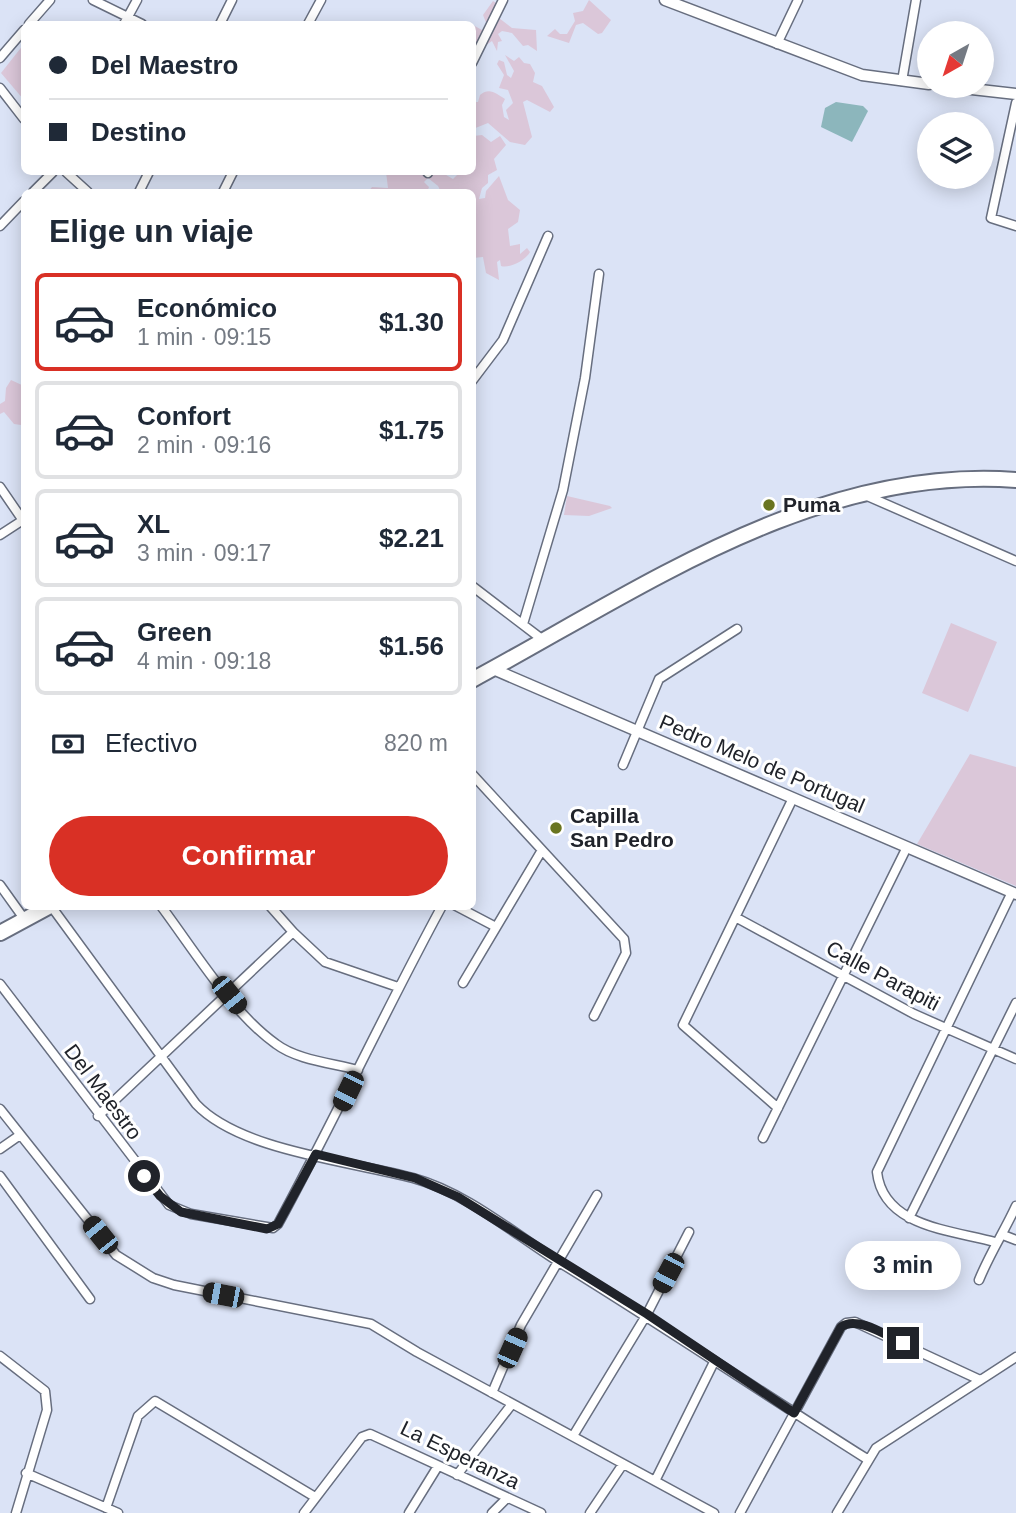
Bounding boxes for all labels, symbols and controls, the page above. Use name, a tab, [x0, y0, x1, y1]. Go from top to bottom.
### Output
north arrow	[917, 21, 994, 98]
map controls	[917, 21, 994, 189]
text: Del Maestro	[91, 50, 238, 80]
button: layers	[917, 112, 994, 189]
text: Destino	[91, 117, 186, 147]
text: Elige un viaje	[49, 213, 254, 249]
icon: car	[53, 291, 116, 354]
text: Económico	[137, 293, 277, 323]
text: $1.30	[379, 307, 444, 337]
text: 1 min · 09:15	[137, 324, 271, 350]
icon: car	[53, 399, 116, 462]
text: Confort	[137, 401, 231, 431]
text: $1.75	[379, 415, 444, 445]
text: 2 min · 09:16	[137, 432, 271, 458]
place label: Puma	[783, 493, 841, 516]
marker: Puma	[761, 497, 777, 513]
icon: car	[53, 507, 116, 570]
text: XL	[137, 509, 170, 539]
text: $2.21	[379, 523, 444, 553]
text: 3 min · 09:17	[137, 540, 271, 566]
icon: car	[53, 615, 116, 678]
text: Green	[137, 617, 212, 647]
text: $1.56	[379, 631, 444, 661]
text: 4 min · 09:18	[137, 648, 271, 674]
street label: Pedro Melo de Portugal	[656, 710, 868, 817]
icon: cash	[49, 725, 87, 763]
text: Efectivo	[105, 728, 198, 758]
text: 820 m	[384, 730, 448, 756]
place label: Capilla San Pedro	[570, 804, 674, 851]
button: Confirmar	[49, 816, 448, 896]
marker: Capilla San Pedro	[548, 820, 564, 836]
street label: Calle Parapiti	[823, 936, 944, 1015]
car	[208, 972, 251, 1018]
street label: Del Maestro	[60, 1040, 147, 1144]
car	[330, 1068, 367, 1114]
route start	[128, 1160, 160, 1192]
car	[79, 1212, 122, 1258]
callout: 3 min	[845, 1242, 961, 1290]
car	[649, 1250, 688, 1296]
text: 3 min	[873, 1252, 933, 1278]
car	[201, 1281, 246, 1309]
car	[494, 1325, 531, 1371]
route end	[887, 1327, 919, 1359]
street label: La Esperanza	[397, 1416, 524, 1493]

